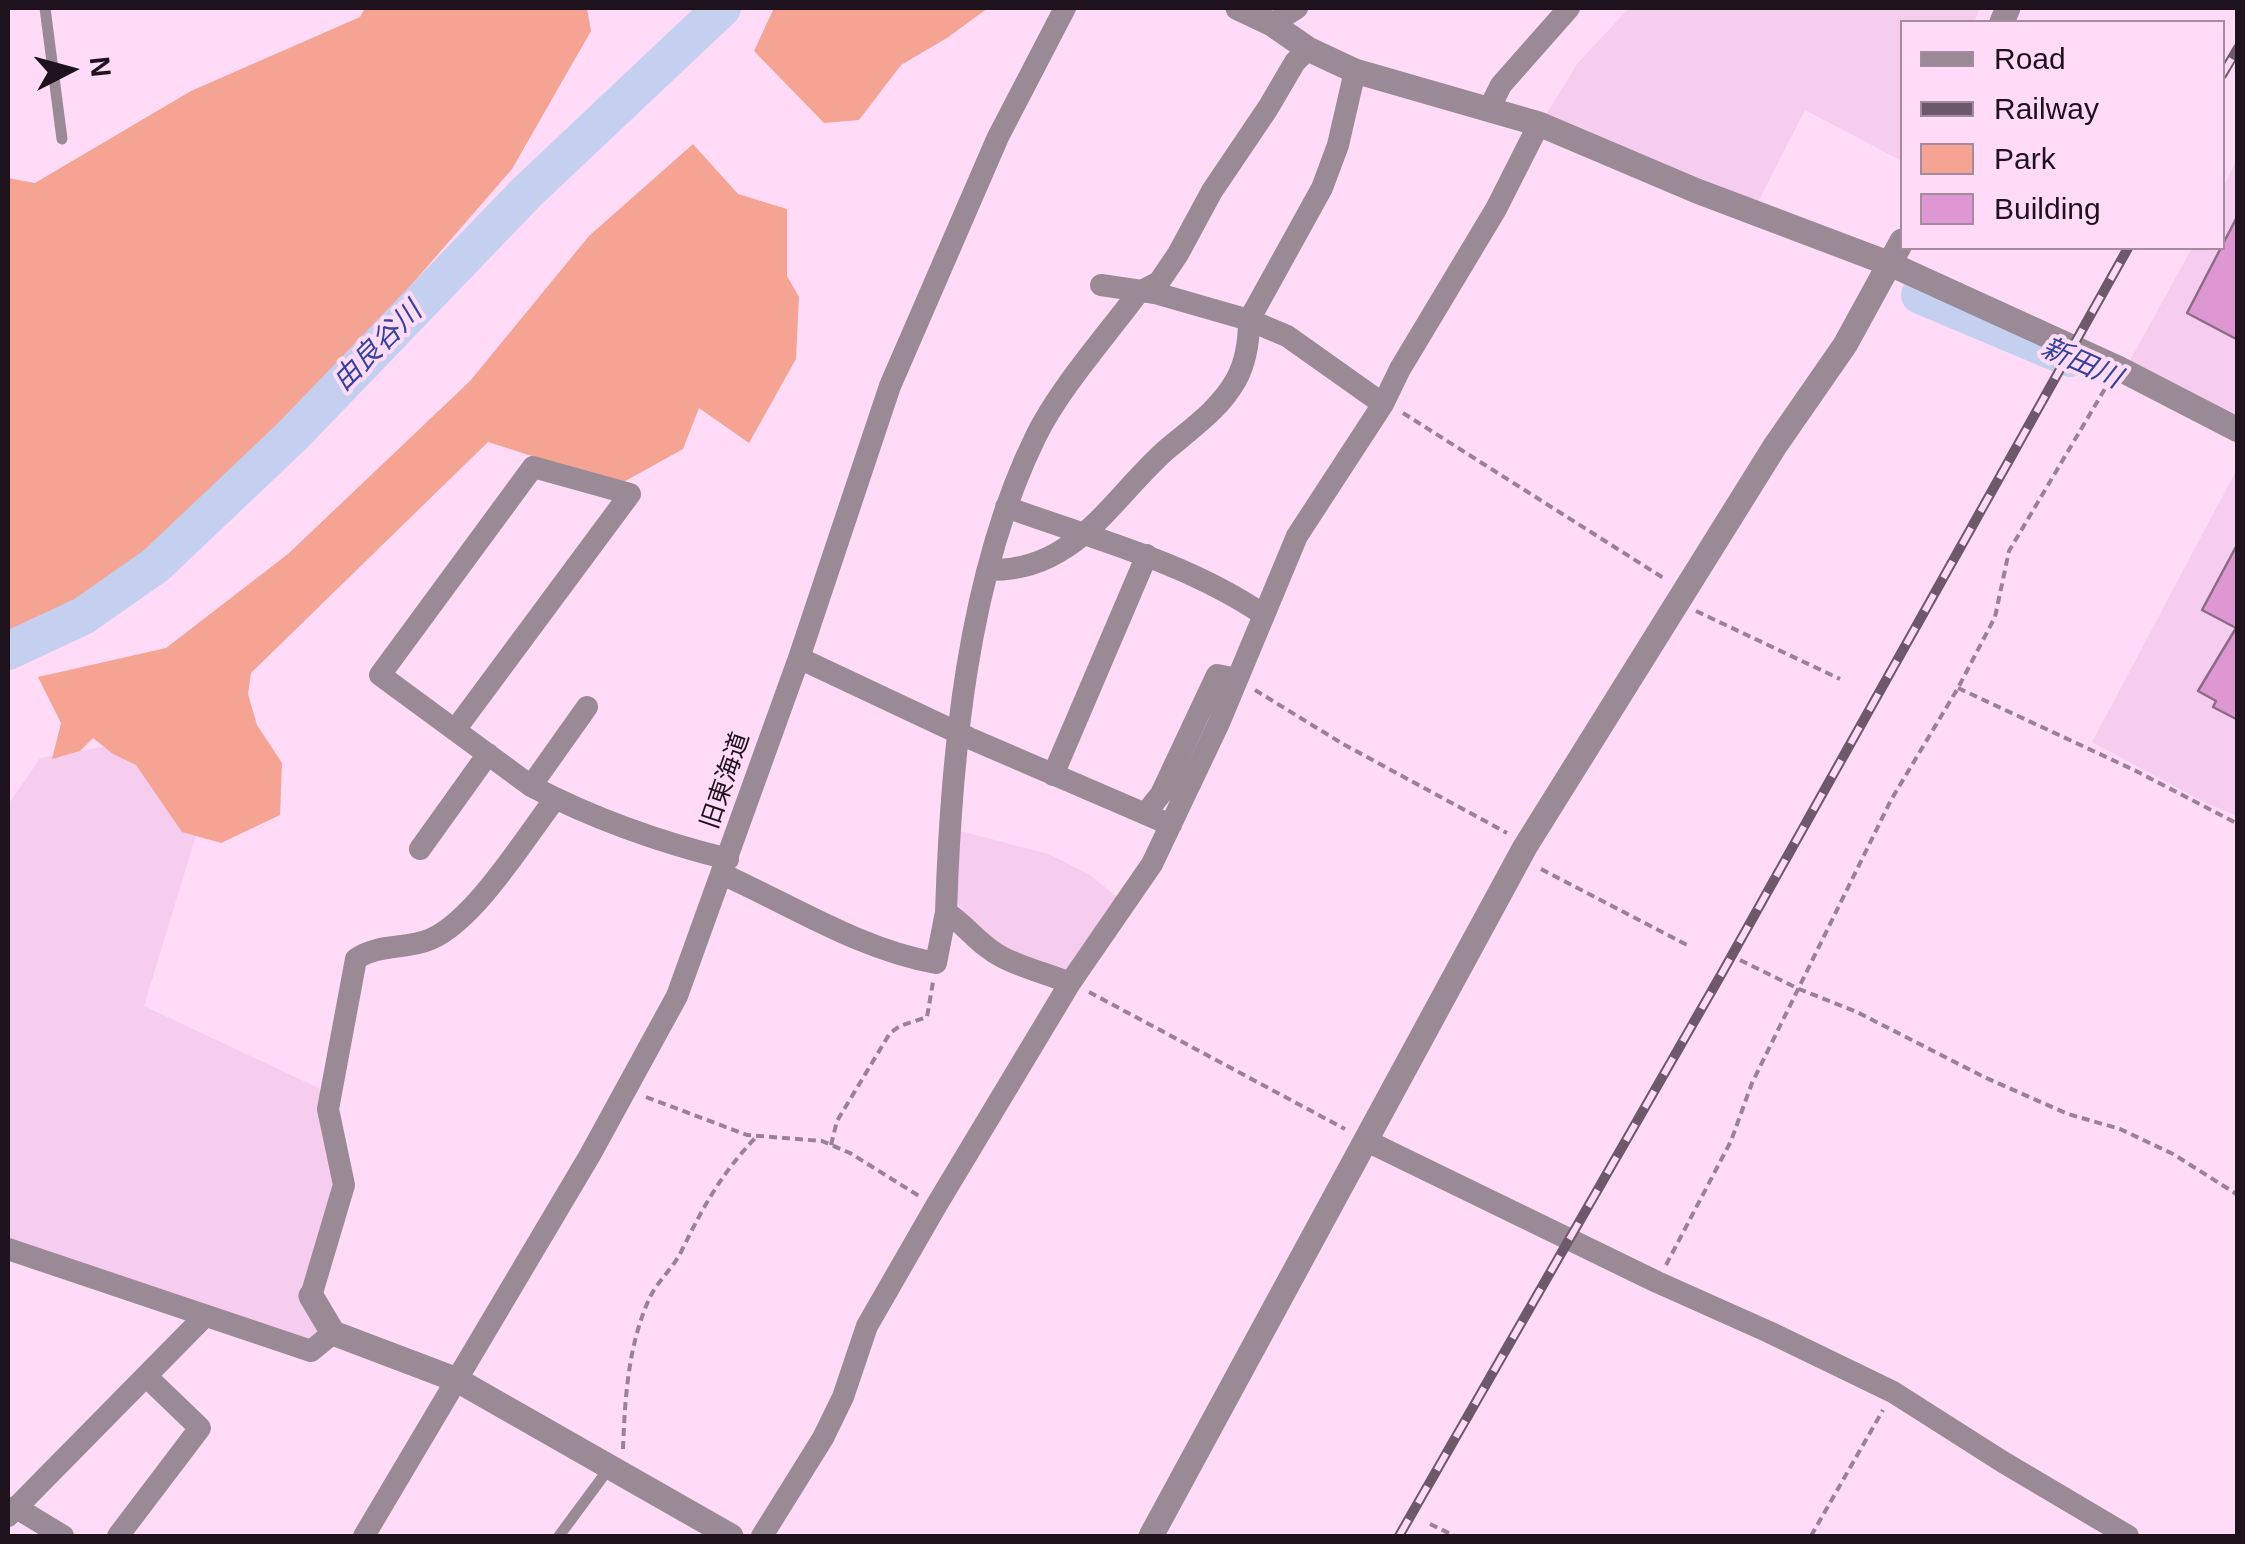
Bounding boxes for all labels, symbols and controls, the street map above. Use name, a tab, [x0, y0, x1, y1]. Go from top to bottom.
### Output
north arrow	[20, 20, 120, 120]
legend	[1900, 20, 2225, 250]
text: Road	[1994, 42, 2066, 75]
text: N	[84, 55, 117, 78]
text: Railway	[1994, 92, 2099, 125]
text: Park	[1994, 142, 2056, 175]
text: Building	[1994, 192, 2101, 225]
water label: 由良谷川	[327, 296, 429, 398]
water label: 新田川	[2036, 332, 2126, 396]
street label: 旧東海道	[696, 729, 756, 833]

